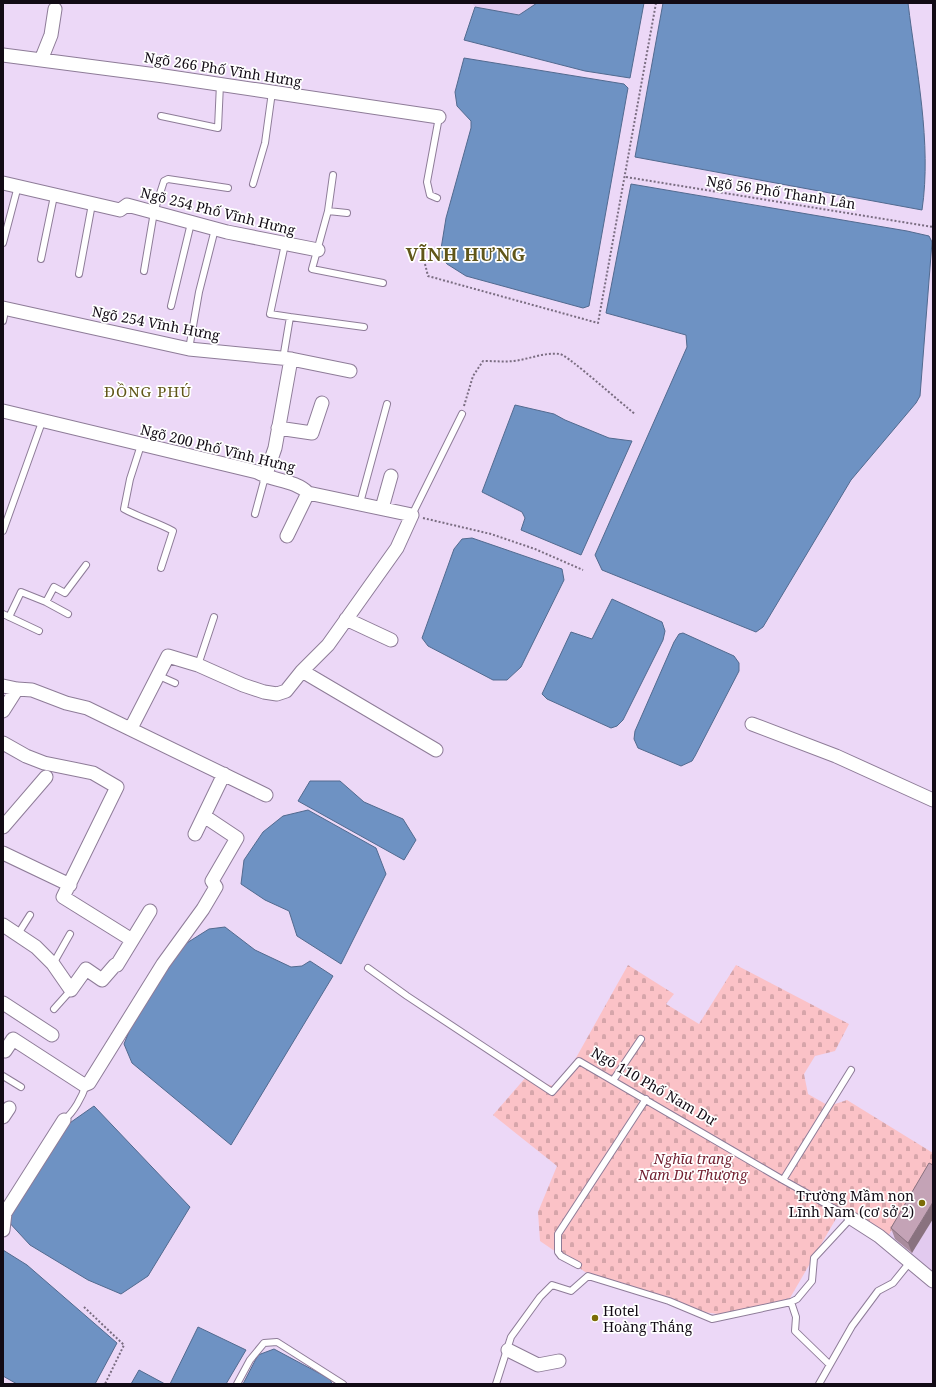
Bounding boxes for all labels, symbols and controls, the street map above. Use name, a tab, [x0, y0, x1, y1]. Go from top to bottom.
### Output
street label: Ngõ 266 Phố Vĩnh Hưng	[143, 47, 303, 91]
street label: Ngõ 56 Phố Thanh Lân	[705, 171, 857, 213]
street label: Ngõ 254 Phố Vĩnh Hưng	[139, 183, 298, 240]
district label: VĨNH HƯNG	[406, 242, 526, 266]
street label: Ngõ 254 Vĩnh Hưng	[90, 301, 222, 345]
district label: ĐỒNG PHÚ	[104, 381, 192, 401]
street label: Ngõ 200 Phố Vĩnh Hưng	[139, 420, 298, 477]
street label: Ngõ 110 Phố Nam Dư	[588, 1042, 720, 1130]
park label: Nghĩa trang Nam Dư Thượng	[638, 1149, 749, 1184]
place label: Trường Mầm non Lĩnh Nam (cơ sở 2)	[789, 1186, 914, 1221]
marker: Trường Mầm non Lĩnh Nam (cơ sở 2)	[917, 1198, 927, 1208]
place label: Hotel Hoàng Thắng	[603, 1301, 693, 1336]
marker: Hotel Hoàng Thắng	[590, 1313, 600, 1323]

